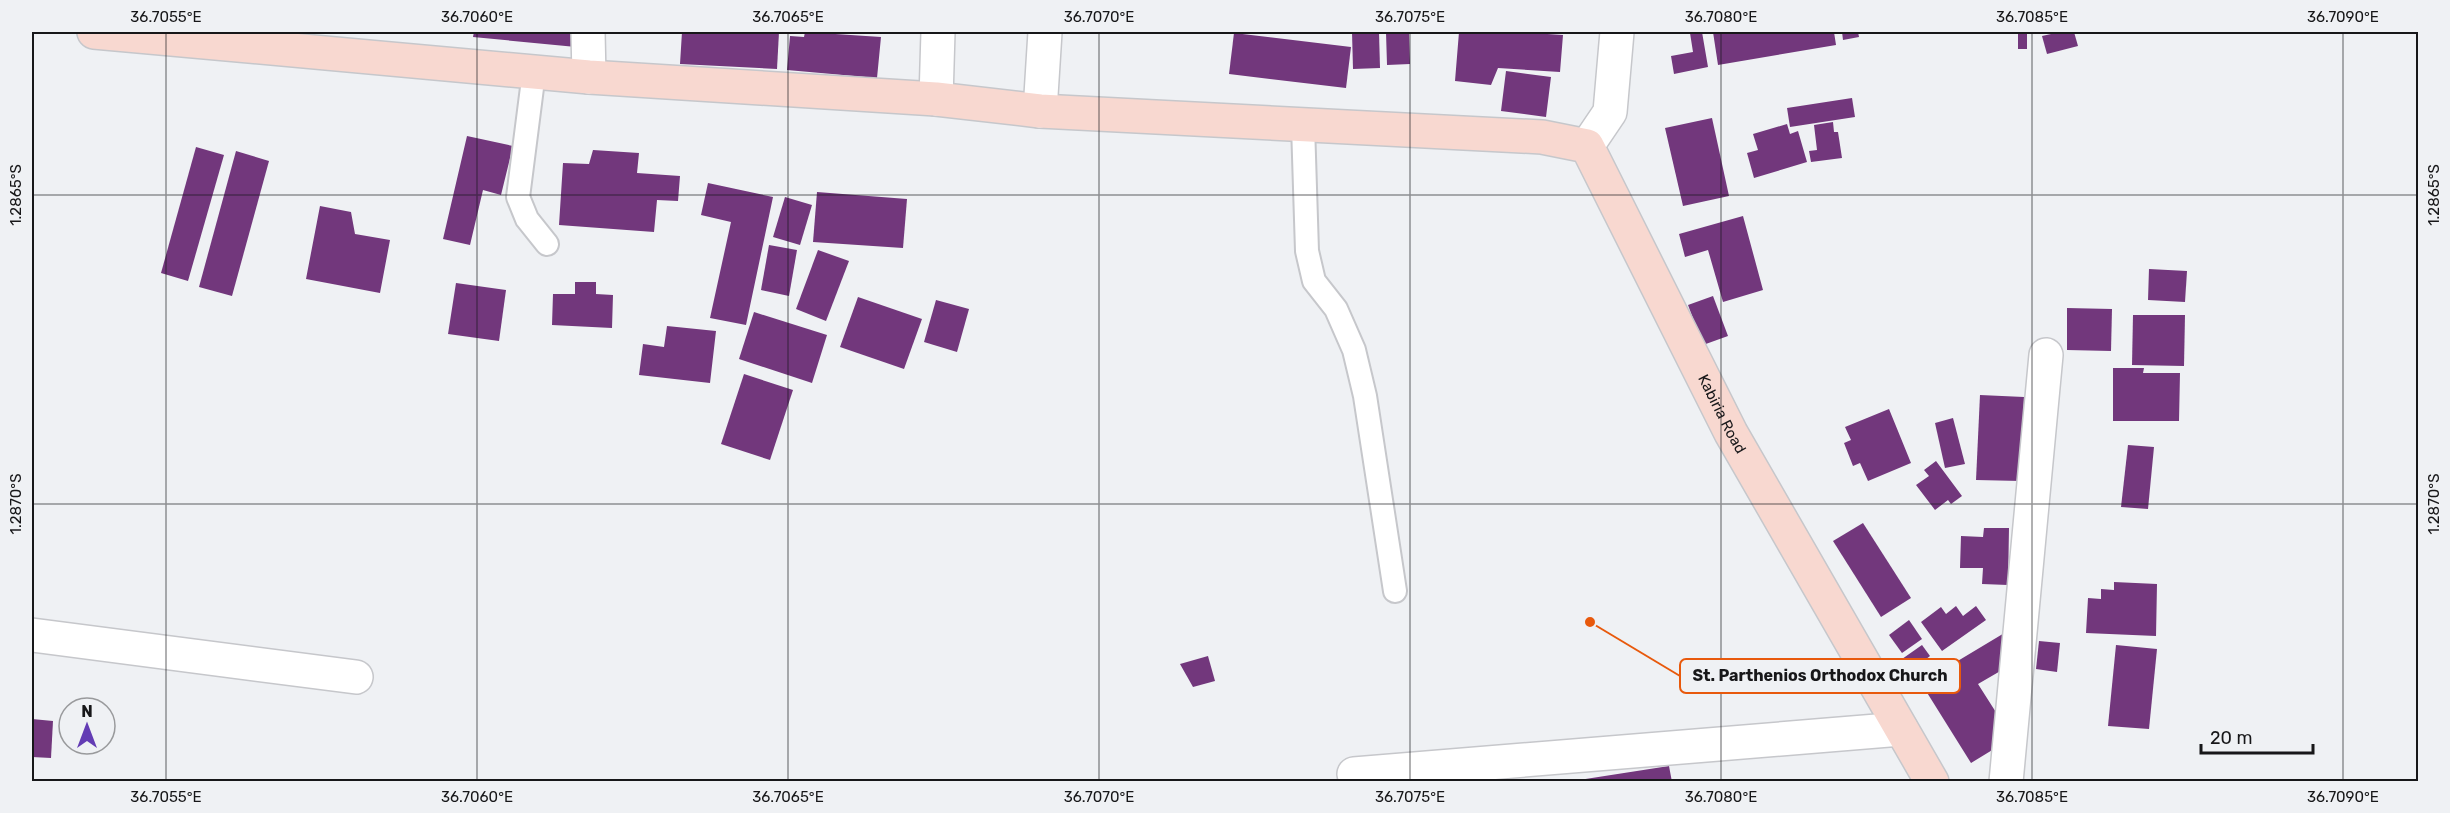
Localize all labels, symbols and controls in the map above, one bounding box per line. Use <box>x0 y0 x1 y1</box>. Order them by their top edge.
text: 36.7055°E <box>130 8 202 26</box>
text: 36.7060°E <box>441 8 513 26</box>
text: 36.7065°E <box>752 8 824 26</box>
text: 36.7070°E <box>1064 8 1134 26</box>
text: 36.7075°E <box>1375 8 1445 26</box>
text: 36.7080°E <box>1685 8 1757 26</box>
text: 36.7085°E <box>1996 8 2068 26</box>
text: 36.7090°E <box>2307 8 2379 26</box>
text: 1.2865°S <box>7 164 25 226</box>
text: 1.2865°S <box>2425 164 2443 226</box>
street label: Kabiria Road <box>1694 371 1750 457</box>
text: 1.2870°S <box>7 474 25 534</box>
text: 1.2870°S <box>2425 474 2443 534</box>
callout: St. Parthenios Orthodox Church <box>1680 659 1960 693</box>
text: St. Parthenios Orthodox Church <box>1692 666 1948 685</box>
north arrow <box>57 696 117 756</box>
text: N <box>81 702 93 721</box>
scale bar <box>2201 717 2314 755</box>
text: 20 m <box>2210 727 2252 749</box>
text: 36.7055°E <box>130 788 202 806</box>
text: 36.7060°E <box>441 788 513 806</box>
text: 36.7065°E <box>752 788 824 806</box>
text: 36.7070°E <box>1064 788 1134 806</box>
text: 36.7075°E <box>1375 788 1445 806</box>
text: 36.7080°E <box>1685 788 1757 806</box>
text: 36.7085°E <box>1996 788 2068 806</box>
text: 36.7090°E <box>2307 788 2379 806</box>

